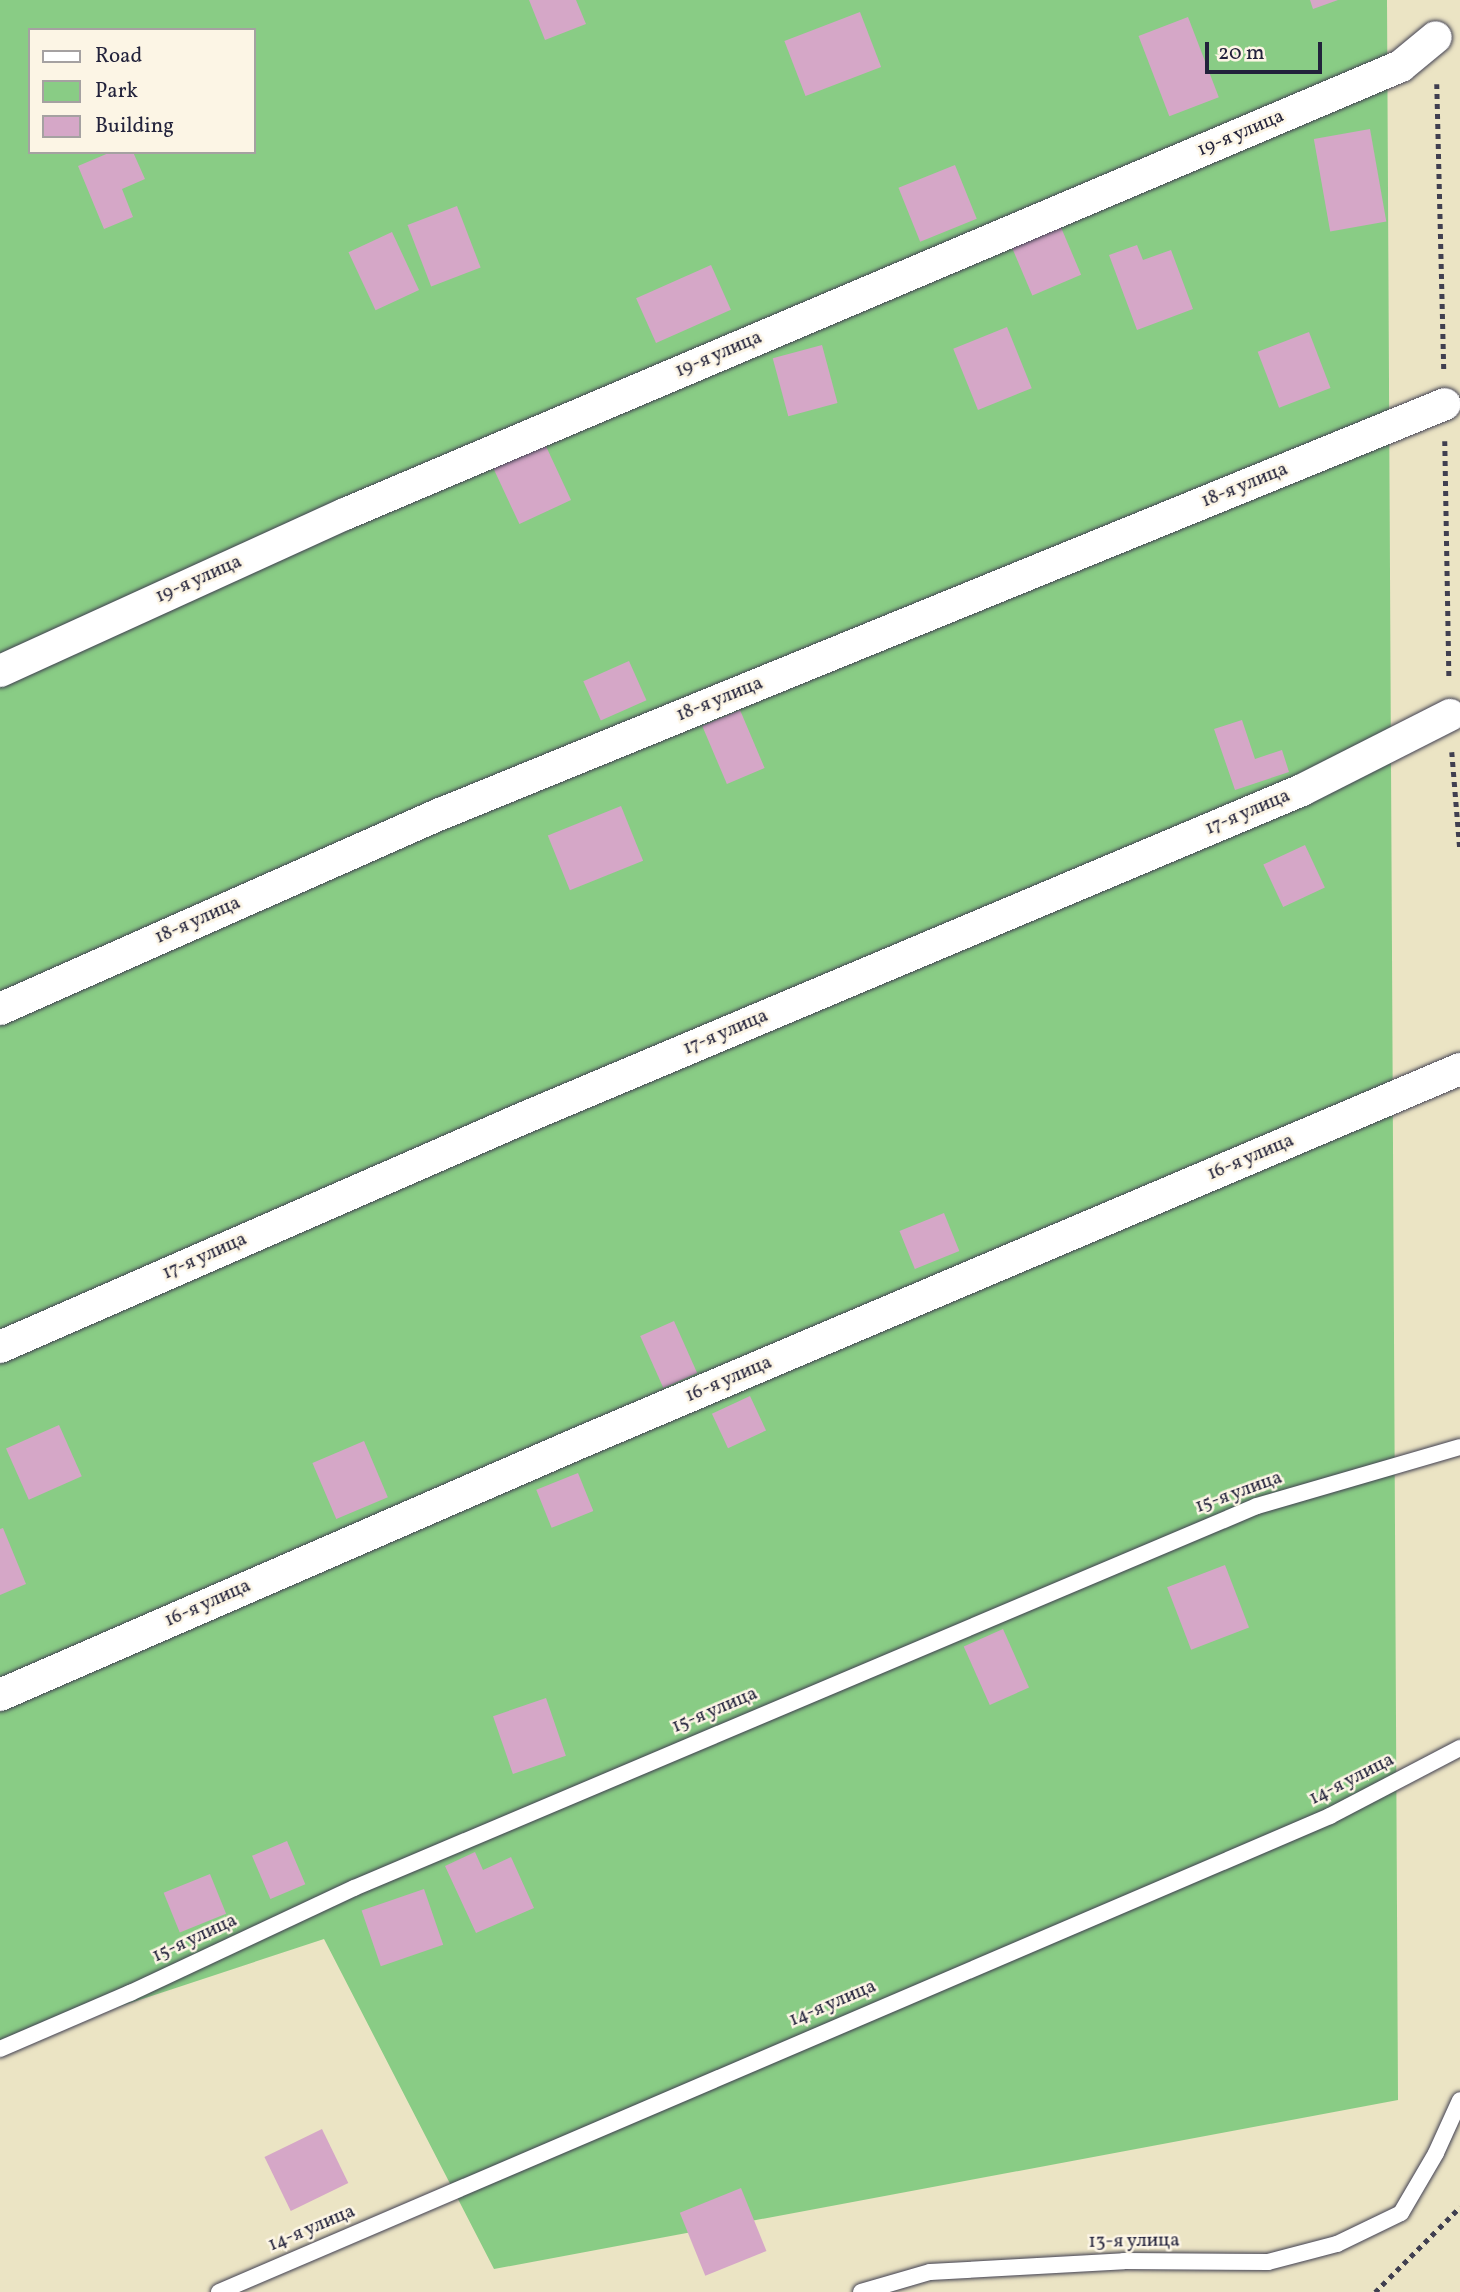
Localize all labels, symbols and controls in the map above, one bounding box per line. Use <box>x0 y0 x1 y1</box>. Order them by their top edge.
legend <box>28 28 256 154</box>
scale bar <box>1208 28 1325 72</box>
text: 20 m <box>1218 39 1264 68</box>
text: Road <box>95 42 142 71</box>
text: Park <box>95 77 138 106</box>
street label: 19-я улица <box>1194 105 1288 163</box>
text: Building <box>95 112 174 141</box>
street label: 19-я улица <box>672 326 766 384</box>
street label: 18-я улица <box>1198 458 1292 514</box>
street label: 19-я улица <box>152 551 246 609</box>
street label: 18-я улица <box>673 672 767 728</box>
street label: 17-я улица <box>1202 785 1294 841</box>
street label: 18-я улица <box>152 892 244 950</box>
street label: 17-я улица <box>680 1005 772 1061</box>
street label: 16-я улица <box>1204 1130 1298 1186</box>
street label: 17-я улица <box>159 1228 251 1286</box>
street label: 16-я улица <box>682 1352 776 1408</box>
street label: 15-я улица <box>1192 1467 1286 1519</box>
street label: 16-я улица <box>161 1575 255 1633</box>
street label: 15-я улица <box>669 1683 761 1739</box>
street label: 14-я улица <box>1306 1749 1398 1811</box>
street label: 15-я улица <box>149 1909 241 1969</box>
street label: 14-я улица <box>786 1975 880 2033</box>
street label: 14-я улица <box>265 2200 359 2258</box>
street label: 13-я улица <box>1088 2230 1180 2254</box>

